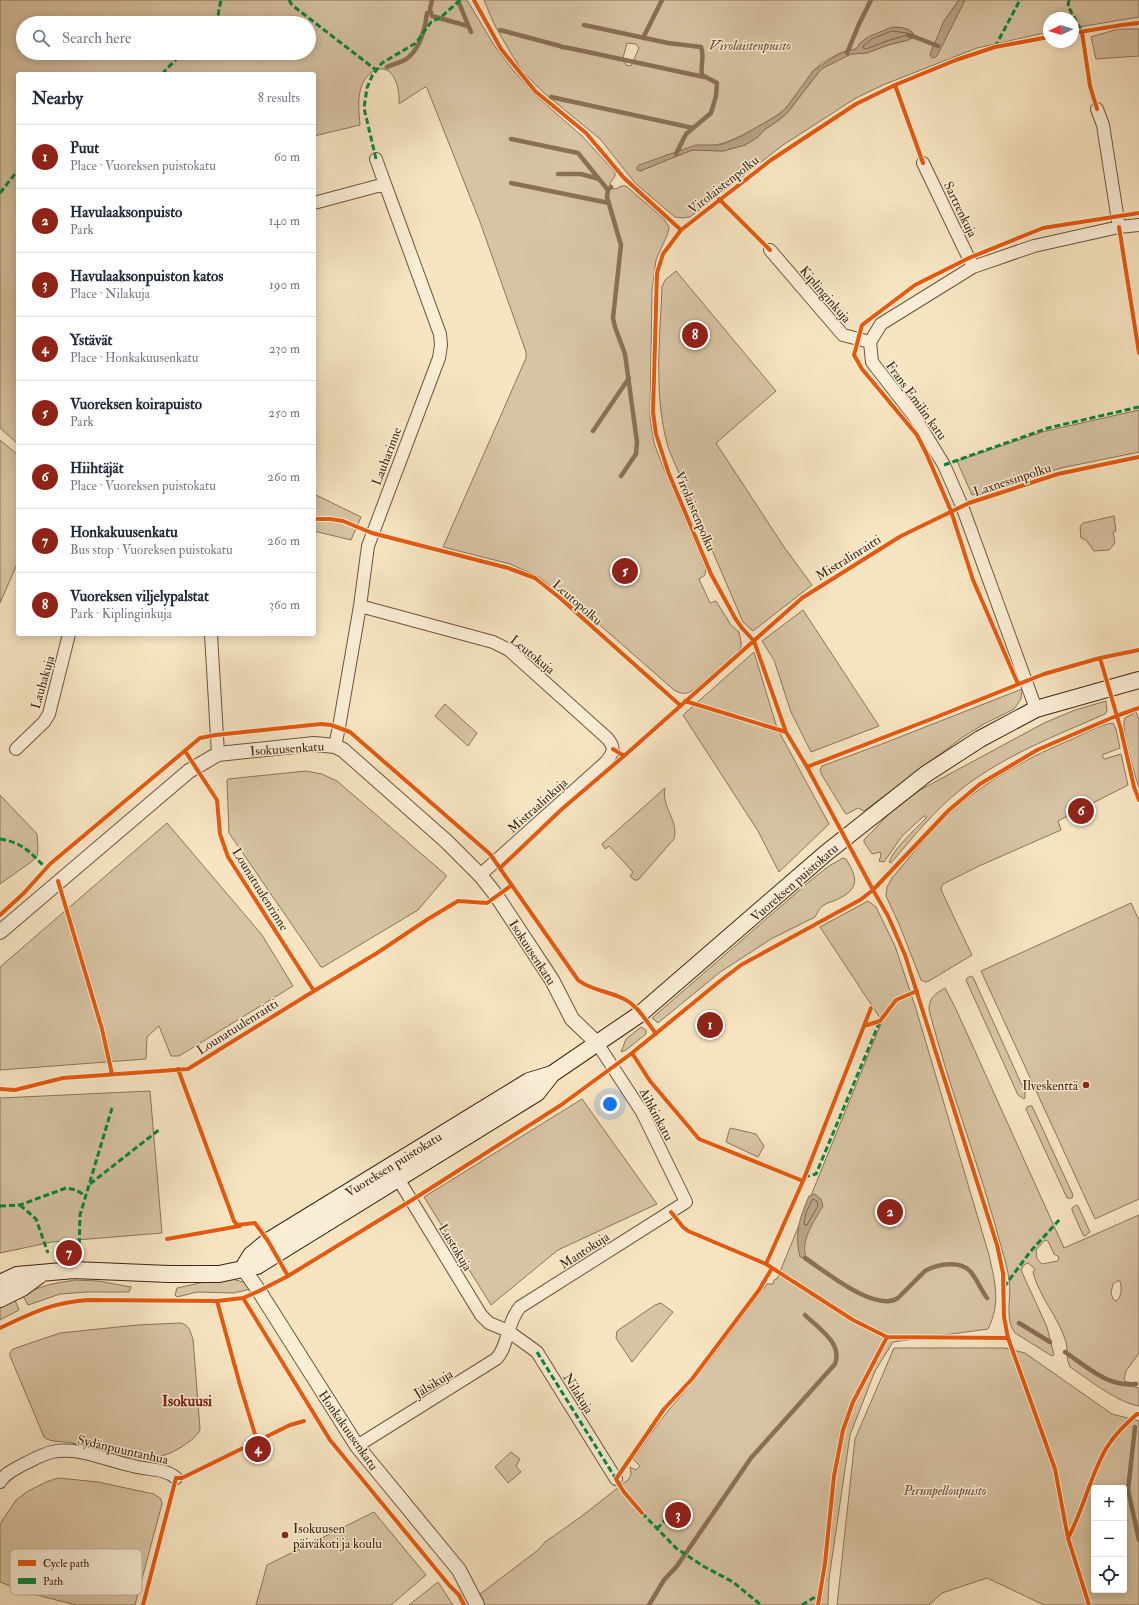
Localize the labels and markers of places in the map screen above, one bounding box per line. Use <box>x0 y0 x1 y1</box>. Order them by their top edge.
pin: 8 <box>682 320 708 350</box>
pin: 5 <box>612 556 638 586</box>
pin: 6 <box>1068 796 1094 826</box>
pin: 1 <box>697 1010 723 1040</box>
place label: Ilveskenttä <box>1022 1078 1079 1094</box>
marker: Ilveskenttä <box>1081 1080 1091 1090</box>
pin: 2 <box>877 1197 903 1227</box>
pin: 7 <box>56 1238 82 1268</box>
pin: 4 <box>245 1434 271 1464</box>
pin: 3 <box>665 1500 691 1530</box>
place label: Isokuusen päiväkoti ja koulu <box>292 1521 382 1553</box>
marker: Isokuusen päiväkoti ja koulu <box>280 1530 290 1540</box>

